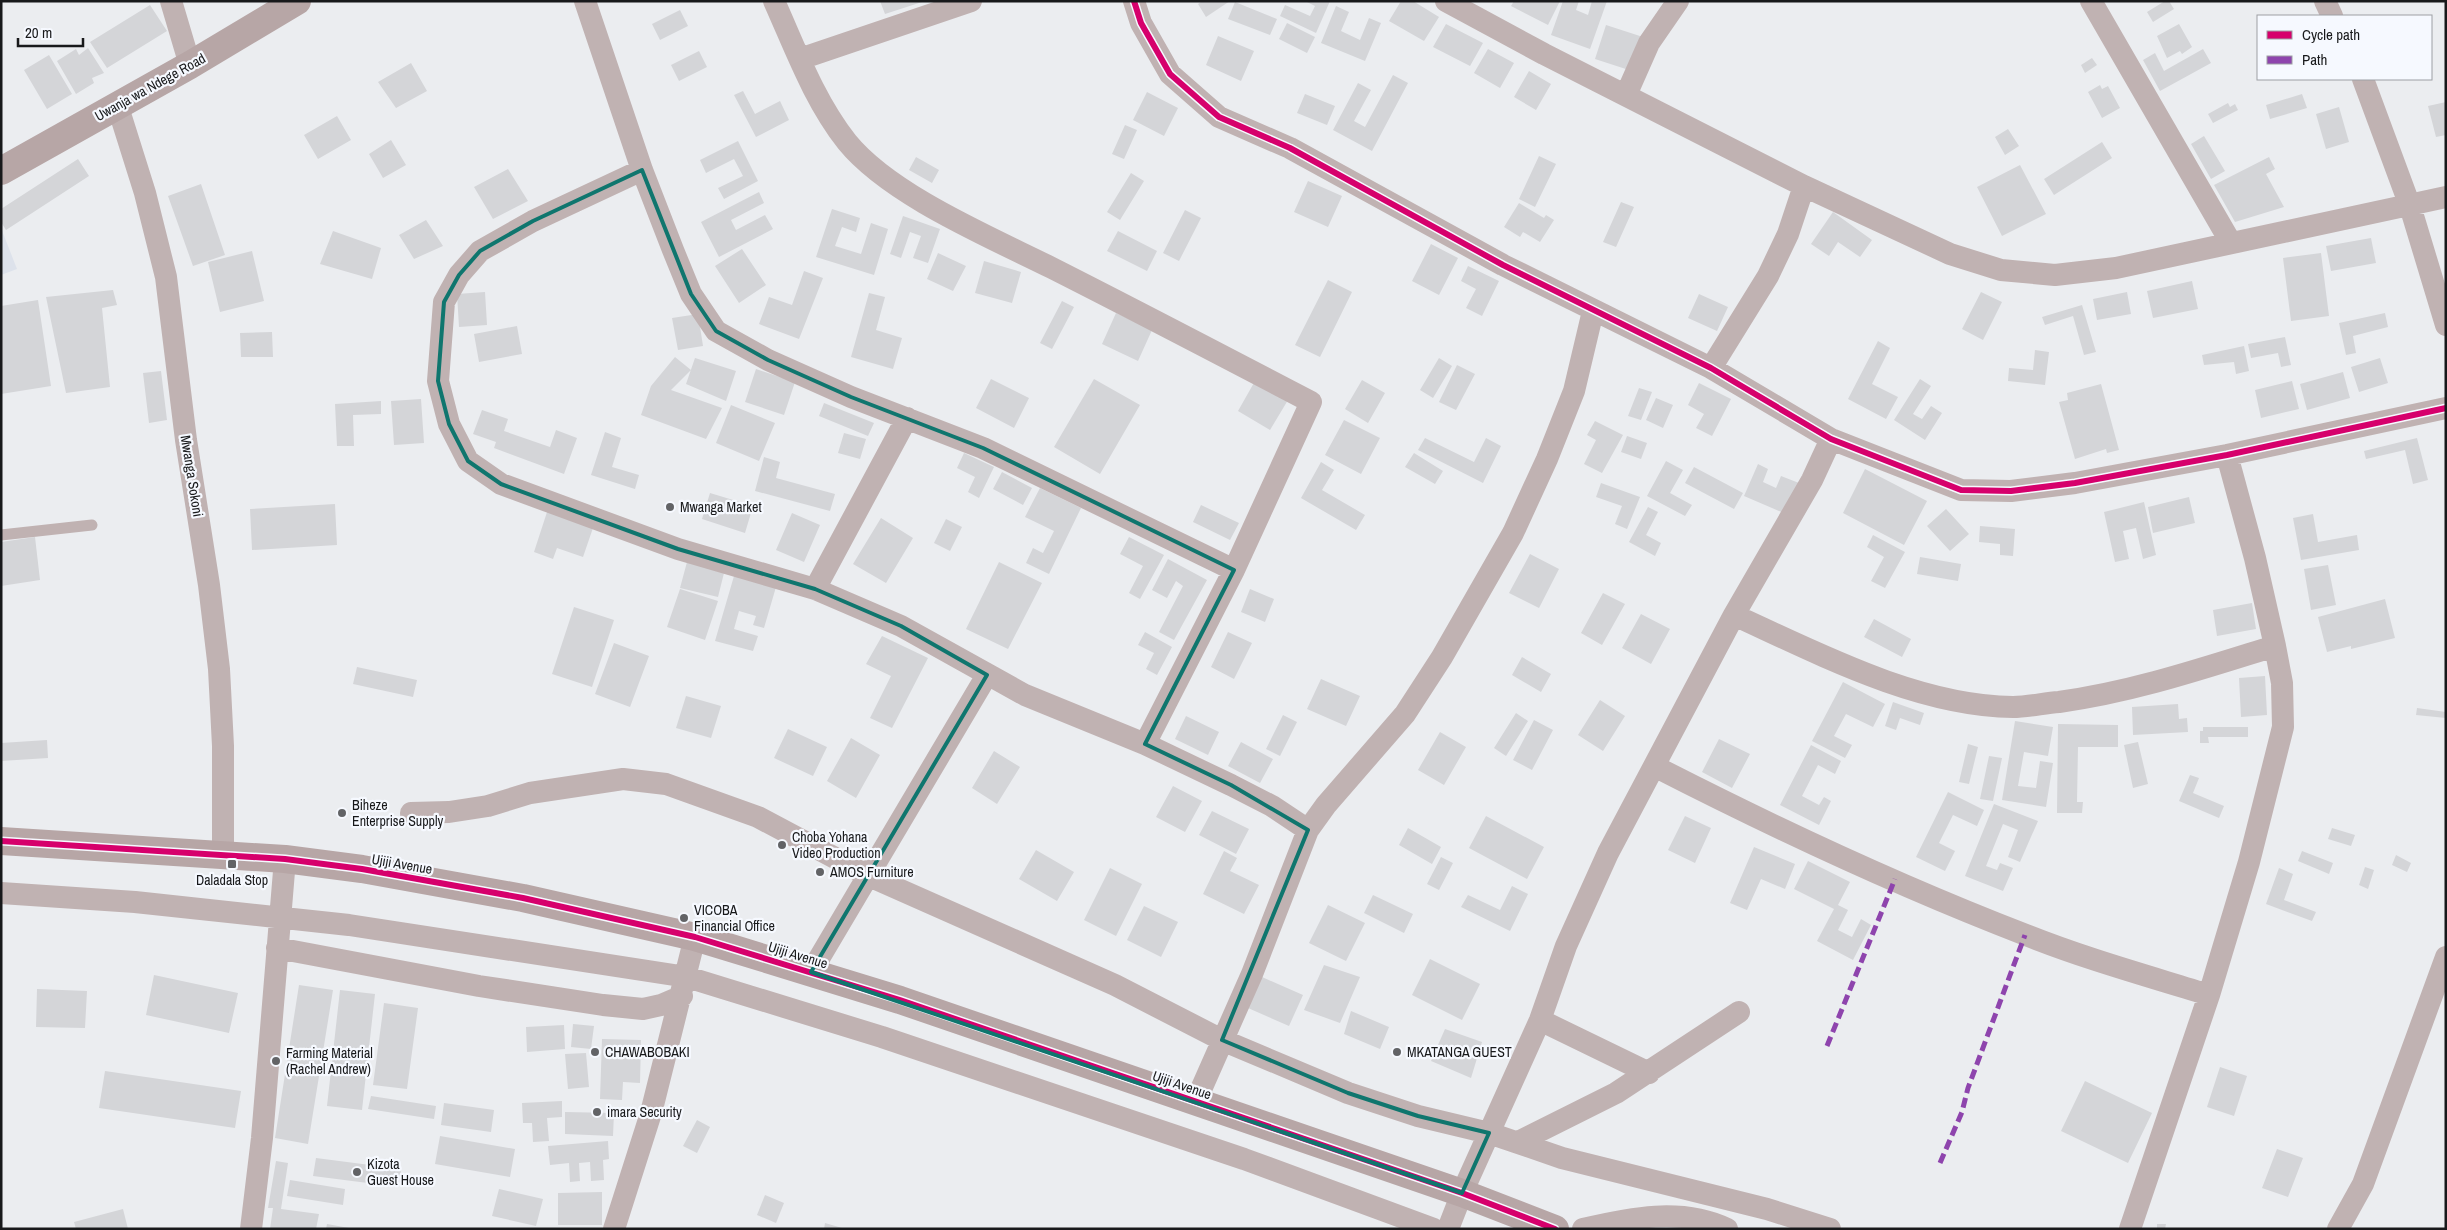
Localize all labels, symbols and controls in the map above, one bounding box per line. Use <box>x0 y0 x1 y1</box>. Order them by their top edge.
scale bar <box>18 15 82 47</box>
legend <box>2257 15 2432 80</box>
text: 20 m <box>25 22 52 43</box>
text: Cycle path <box>2302 24 2360 45</box>
street label: Uwanja wa Ndege Road <box>91 49 209 125</box>
text: Path <box>2302 49 2327 70</box>
street label: Mwanga Sokoni <box>177 434 207 518</box>
place label: Mwanga Market <box>680 498 762 516</box>
marker: Mwanga Market <box>664 501 676 513</box>
place label: Biheze Enterprise Supply <box>352 796 444 830</box>
marker: Biheze Enterprise Supply <box>336 807 348 819</box>
place label: Choba Yohana Video Production <box>792 828 881 862</box>
marker: Choba Yohana Video Production <box>776 839 788 851</box>
street label: Ujiji Avenue <box>370 850 434 878</box>
marker: Daladala Stop <box>226 858 238 870</box>
place label: AMOS Furniture <box>829 863 914 881</box>
marker: AMOS Furniture <box>814 866 826 878</box>
place label: Daladala Stop <box>196 871 268 889</box>
place label: VICOBA Financial Office <box>694 901 775 935</box>
marker: VICOBA Financial Office <box>678 912 690 924</box>
street label: Ujiji Avenue <box>766 937 830 973</box>
place label: CHAWABOBAKI <box>605 1043 690 1061</box>
place label: MKATANGA GUEST <box>1407 1043 1512 1061</box>
place label: Farming Material (Rachel Andrew) <box>286 1044 373 1078</box>
marker: CHAWABOBAKI <box>589 1046 601 1058</box>
marker: MKATANGA GUEST <box>1391 1046 1403 1058</box>
marker: Farming Material (Rachel Andrew) <box>270 1055 282 1067</box>
street label: Ujiji Avenue <box>1150 1067 1214 1103</box>
place label: imara Security <box>607 1103 682 1121</box>
marker: imara Security <box>591 1106 603 1118</box>
place label: Kizota Guest House <box>367 1155 434 1189</box>
marker: Kizota Guest House <box>351 1166 363 1178</box>

